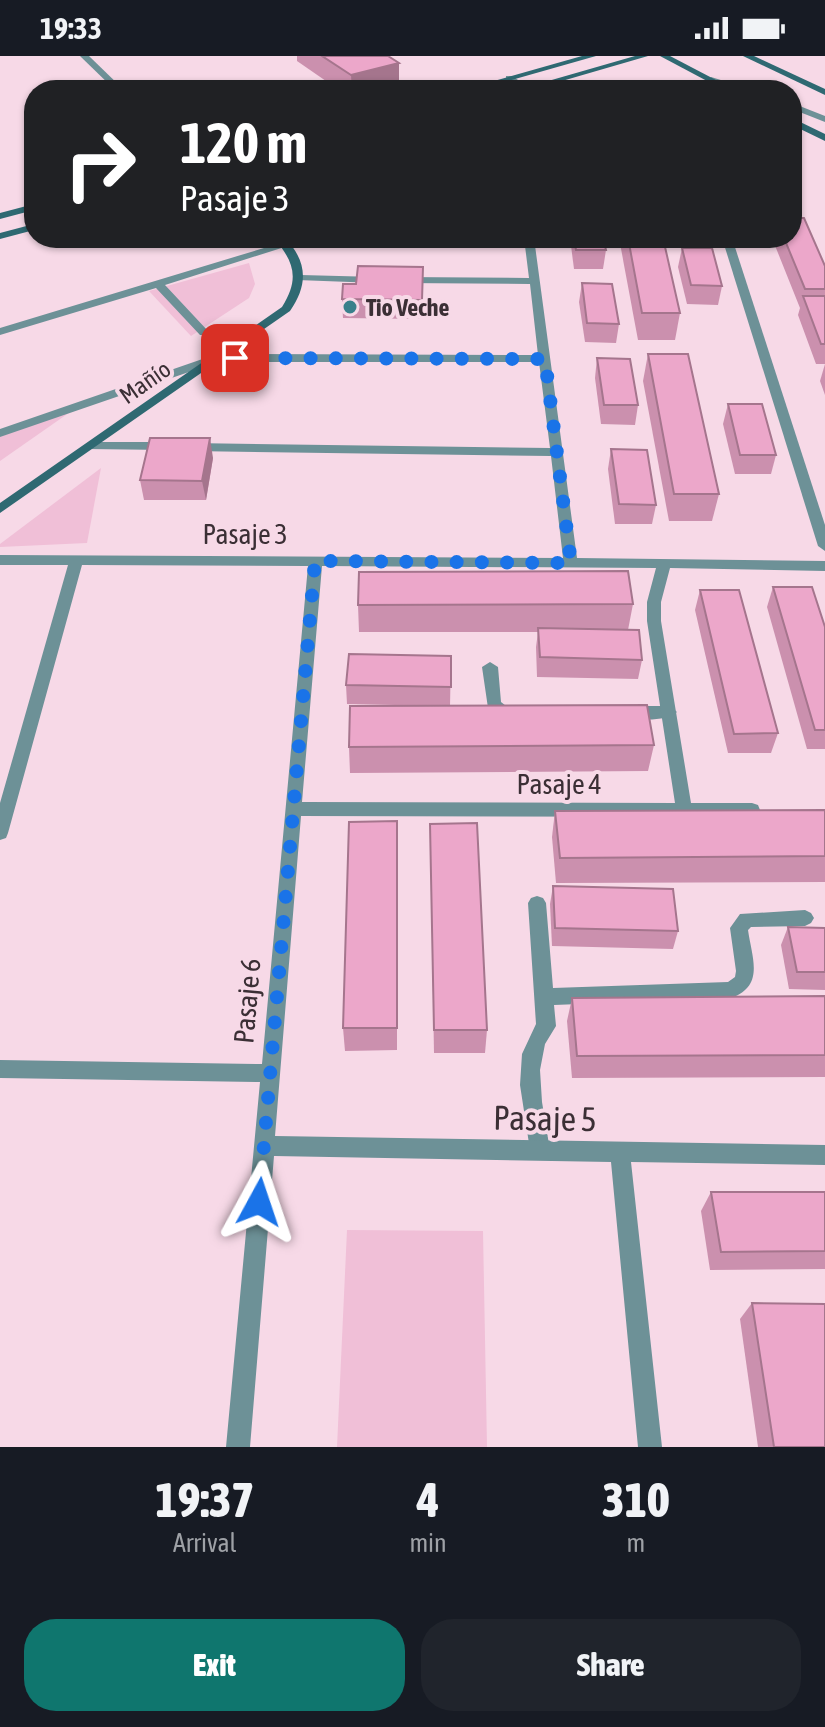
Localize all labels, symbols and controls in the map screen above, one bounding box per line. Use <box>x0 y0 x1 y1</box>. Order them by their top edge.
text: 19:33 <box>40 11 102 45</box>
text: 120 m <box>180 111 307 175</box>
icon: right <box>48 112 152 216</box>
text: Pasaje 3 <box>180 177 290 219</box>
place label: Tio Veche <box>366 294 449 321</box>
marker: Tio Veche <box>341 298 359 316</box>
pin <box>201 324 269 392</box>
icon: arrive <box>213 336 257 380</box>
street label: Mañío <box>114 355 176 409</box>
street label: Pasaje 3 <box>202 518 288 550</box>
street label: Pasaje 4 <box>516 768 602 800</box>
street label: Pasaje 6 <box>227 957 267 1045</box>
street label: Pasaje 5 <box>493 1098 597 1138</box>
position arrow <box>217 1160 301 1244</box>
text: 19:37 <box>155 1472 254 1527</box>
text: 4 <box>417 1472 439 1527</box>
text: 310 <box>602 1472 670 1527</box>
text: Arrival <box>173 1528 236 1558</box>
text: min <box>409 1528 447 1558</box>
text: m <box>626 1528 645 1558</box>
button: Exit <box>24 1619 405 1711</box>
button: Share <box>421 1619 801 1711</box>

